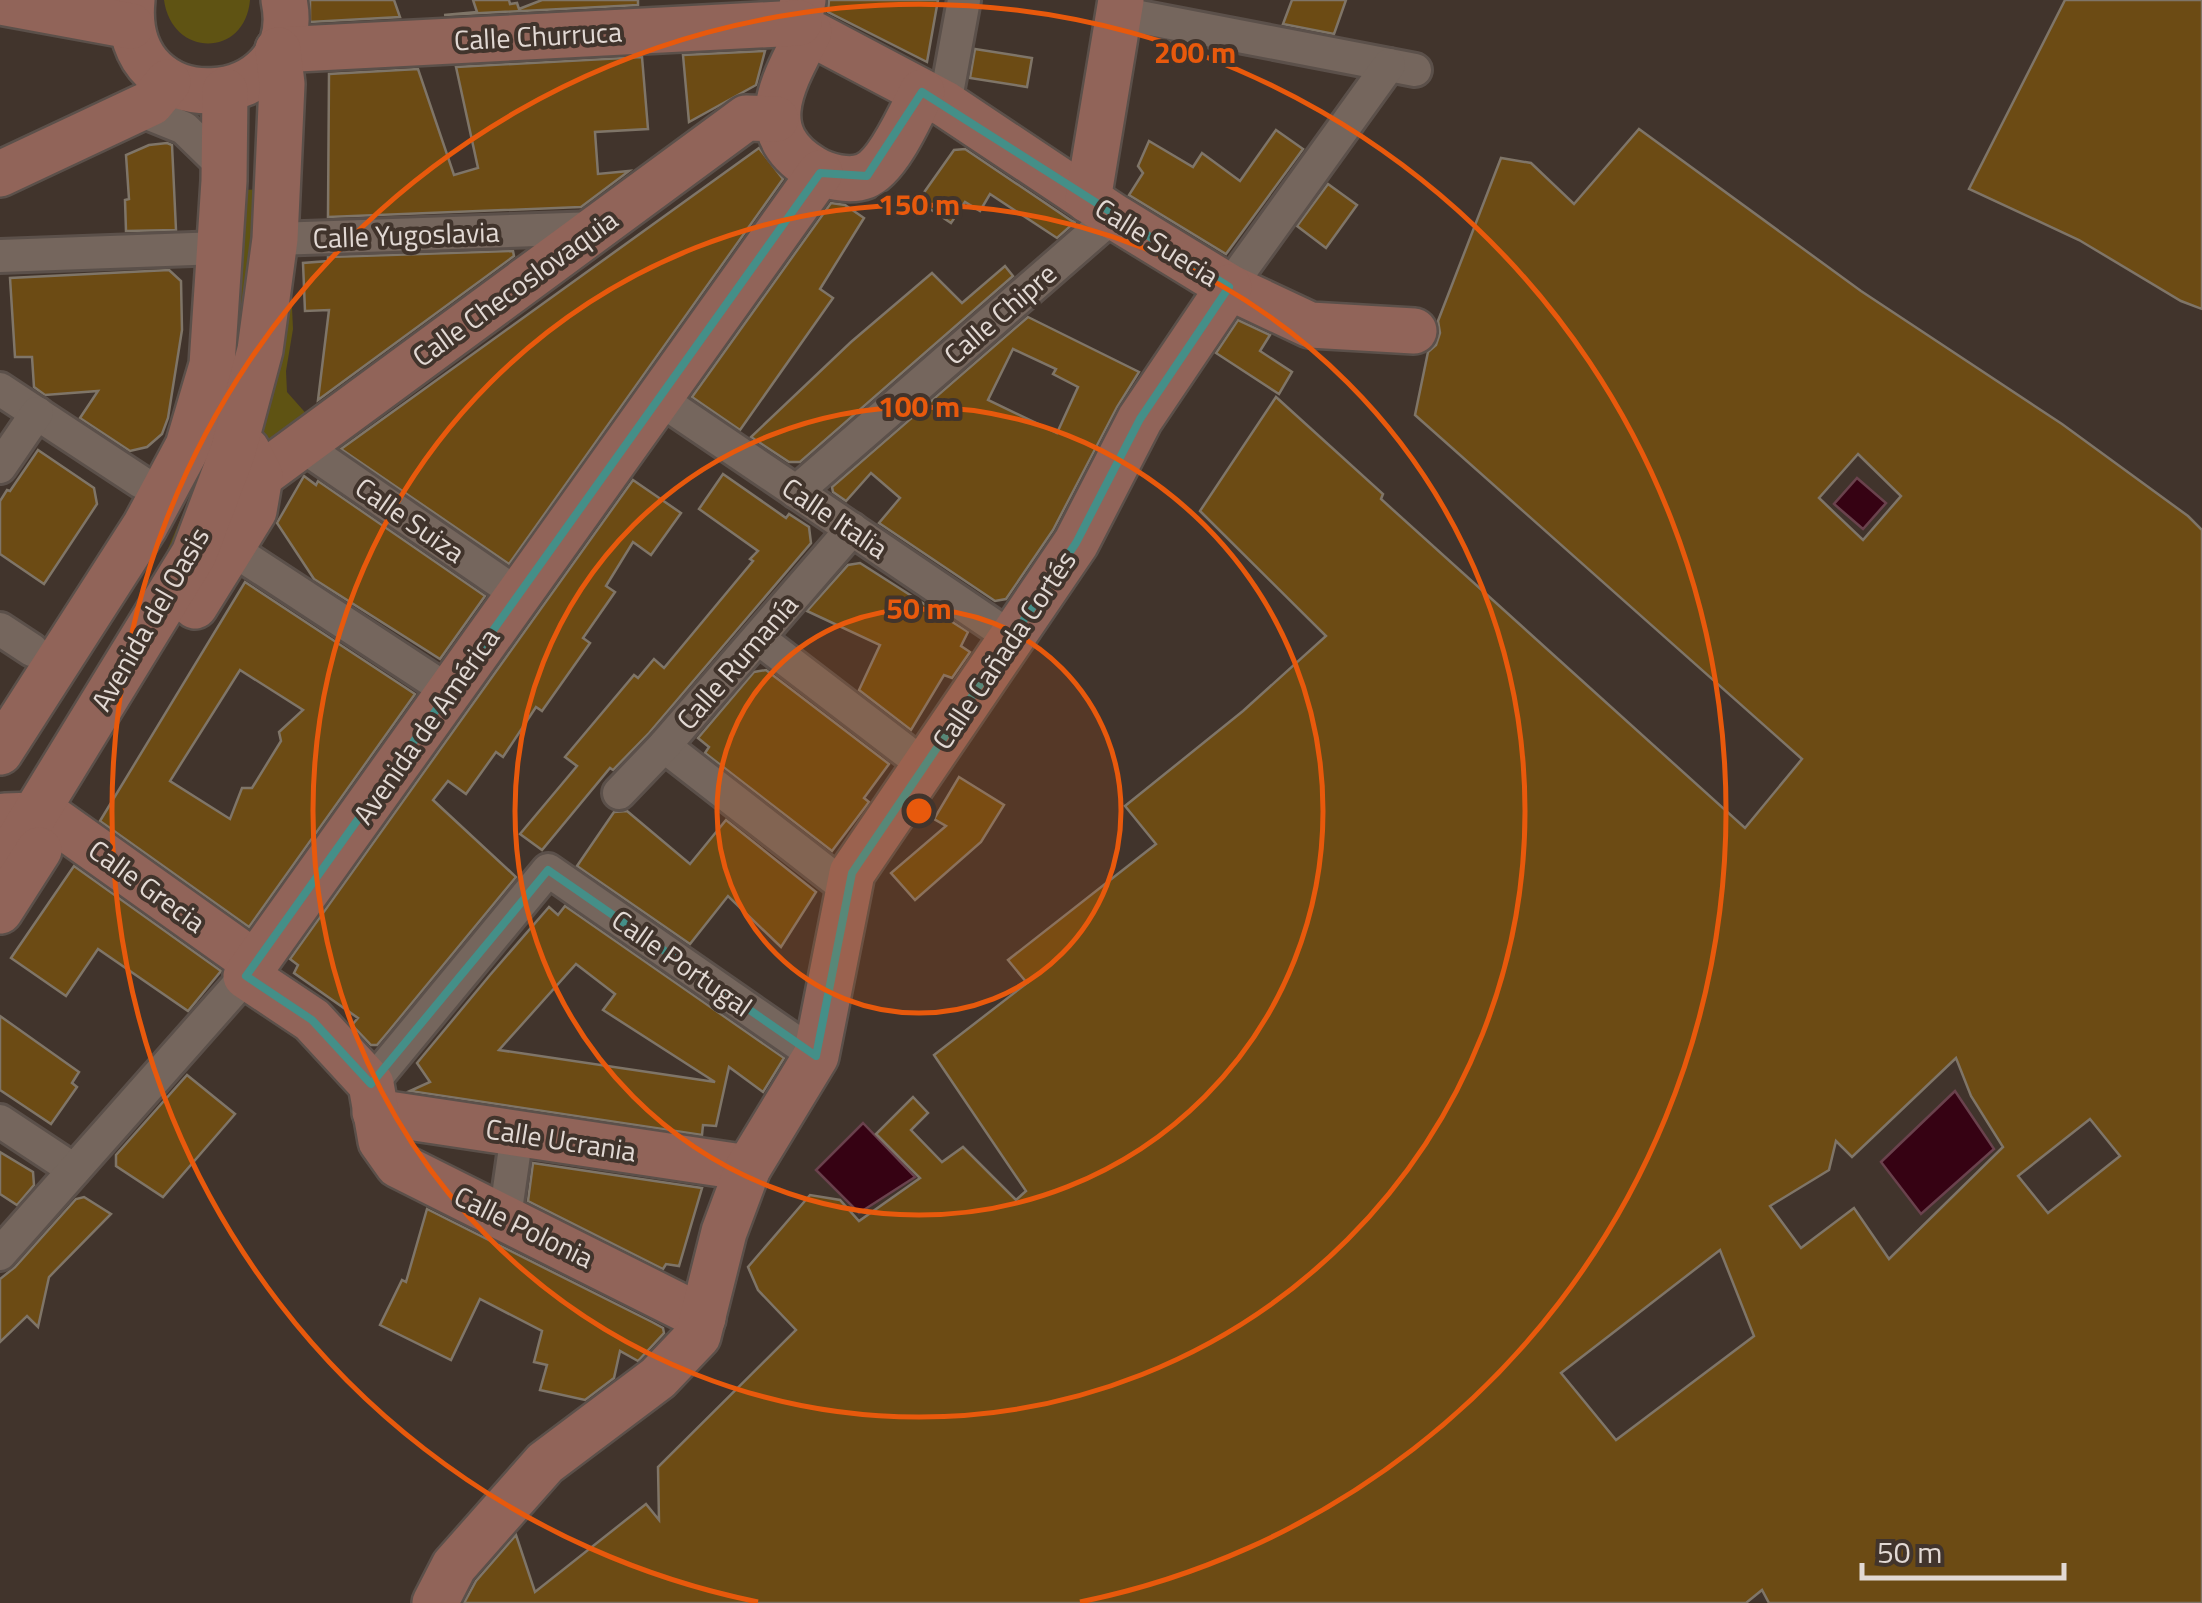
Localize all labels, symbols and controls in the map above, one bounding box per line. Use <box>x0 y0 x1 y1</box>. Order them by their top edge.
street label: Calle Churruca <box>453 10 623 61</box>
text: 200 m <box>1154 29 1236 75</box>
text: 150 m <box>878 181 960 227</box>
street label: Calle Suecia <box>1087 186 1228 297</box>
street label: Calle Checoslovaquia <box>403 198 626 377</box>
street label: Calle Yugoslavia <box>312 210 500 259</box>
street label: Calle Chipre <box>934 252 1066 375</box>
text: 100 m <box>878 383 960 429</box>
street label: Calle Suiza <box>347 466 474 573</box>
street label: Calle Italia <box>774 466 897 569</box>
street label: Avenida del Oasis <box>79 519 220 719</box>
street label: Calle Cañada Cortés <box>921 541 1086 758</box>
street label: Calle Rumanía <box>666 584 808 739</box>
text: 50 m <box>886 585 952 631</box>
street label: Avenida de América <box>342 619 509 833</box>
centre of rings <box>901 793 937 829</box>
street label: Calle Grecia <box>80 828 215 943</box>
street label: Calle Portugal <box>603 898 761 1027</box>
street label: Calle Ucrania <box>483 1106 639 1173</box>
street label: Calle Polonia <box>447 1174 601 1279</box>
scale bar <box>1862 1518 2064 1580</box>
text: 50 m <box>1877 1529 1942 1575</box>

